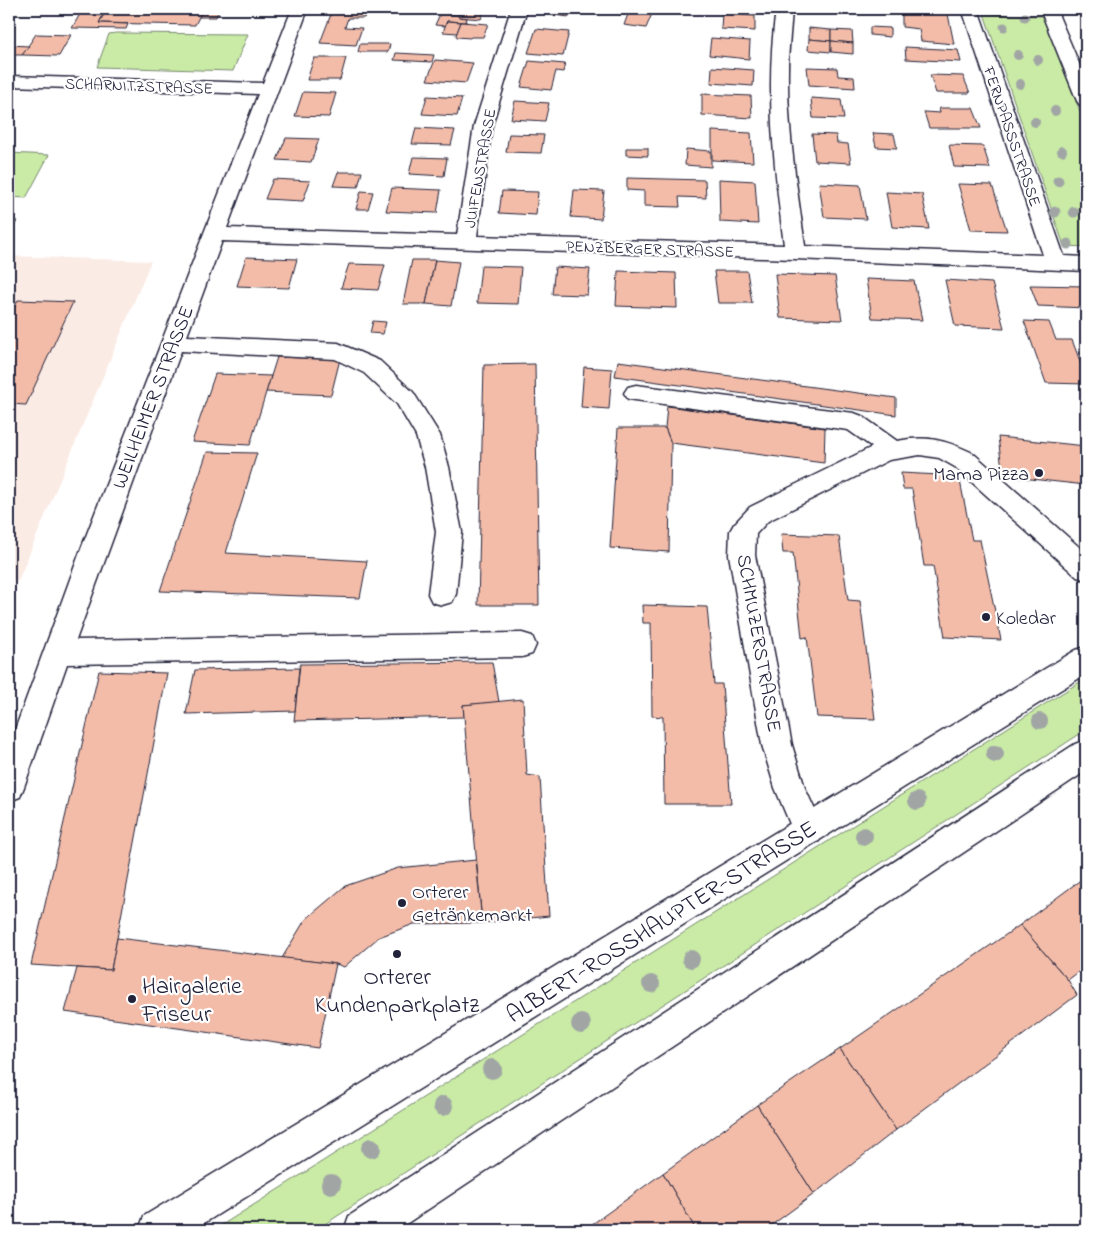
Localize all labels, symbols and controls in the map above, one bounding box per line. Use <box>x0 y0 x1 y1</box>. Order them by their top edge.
street label: FERNPASSSTRASSE <box>976 62 1046 210</box>
street label: SCHARNITZSTRASSE <box>64 72 213 102</box>
street label: JUIFENSTRASSE <box>459 107 503 230</box>
street label: PENZBERGER STRASSE <box>565 235 734 265</box>
street label: WEILHEIMER STRASSE <box>106 302 203 494</box>
place label: Mama Pizza <box>933 461 1029 490</box>
marker: Mama Pizza <box>1033 467 1045 479</box>
street label: SCHMUZERSTRASSE <box>728 552 787 735</box>
place label: Koledar <box>996 605 1057 634</box>
marker: Koledar <box>980 611 992 623</box>
street label: ALBERT-ROSSHAUPTER-STRASSE <box>500 813 824 1033</box>
place label: Orterer Getränkemarkt <box>412 879 532 931</box>
marker: Orterer Getränkemarkt <box>396 897 408 909</box>
marker: Orterer Kundenparkplatz <box>391 948 403 960</box>
place label: Orterer Kundenparkplatz <box>315 961 480 1024</box>
place label: Hairgalerie Friseur <box>141 970 242 1033</box>
marker: Hairgalerie Friseur <box>126 993 138 1005</box>

